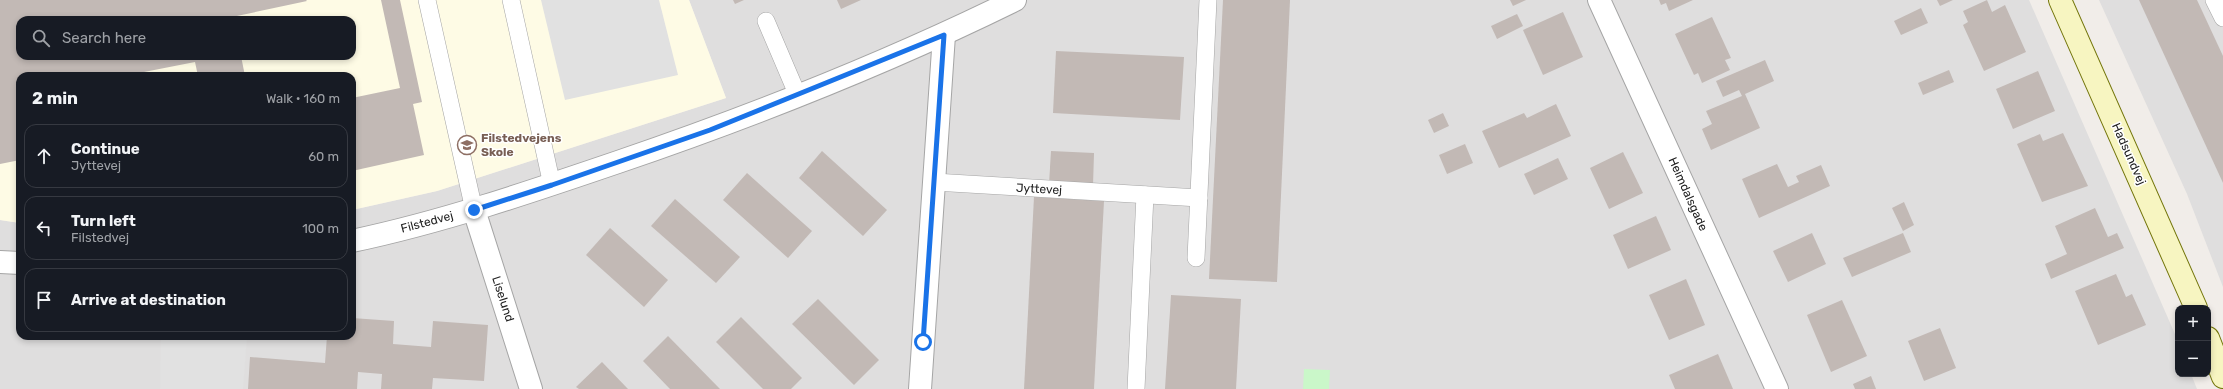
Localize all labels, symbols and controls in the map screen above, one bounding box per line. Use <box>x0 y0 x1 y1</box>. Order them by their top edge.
search box <box>16 16 356 60</box>
icon: search <box>30 27 52 49</box>
text: Search here <box>62 29 146 47</box>
text: 2 min <box>32 88 78 108</box>
text: Walk · 160 m <box>266 91 340 106</box>
street label: Hadsundvej <box>2109 121 2149 187</box>
place label: Filstedvejens Skole <box>481 131 562 159</box>
school or university icon: Filstedvejens Skole <box>456 134 478 156</box>
text: Continue <box>71 140 140 158</box>
icon: ahead <box>33 145 55 167</box>
text: 60 m <box>308 149 339 164</box>
street label: Heimdalsgade <box>1665 155 1711 233</box>
text: Jyttevej <box>71 158 121 173</box>
street label: Jyttevej <box>1016 181 1062 197</box>
route end <box>465 201 483 219</box>
street label: Filstedvej <box>399 208 455 236</box>
text: Turn left <box>71 212 136 230</box>
icon: left <box>33 217 55 239</box>
text: 100 m <box>302 221 339 236</box>
text: Filstedvej <box>71 230 129 245</box>
street label: Liselund <box>489 274 517 324</box>
icon: arrive <box>33 289 55 311</box>
text: Arrive at destination <box>71 291 226 309</box>
map controls <box>2175 305 2211 377</box>
button: + <box>2175 305 2211 341</box>
route start <box>914 333 932 351</box>
button: − <box>2175 341 2211 377</box>

